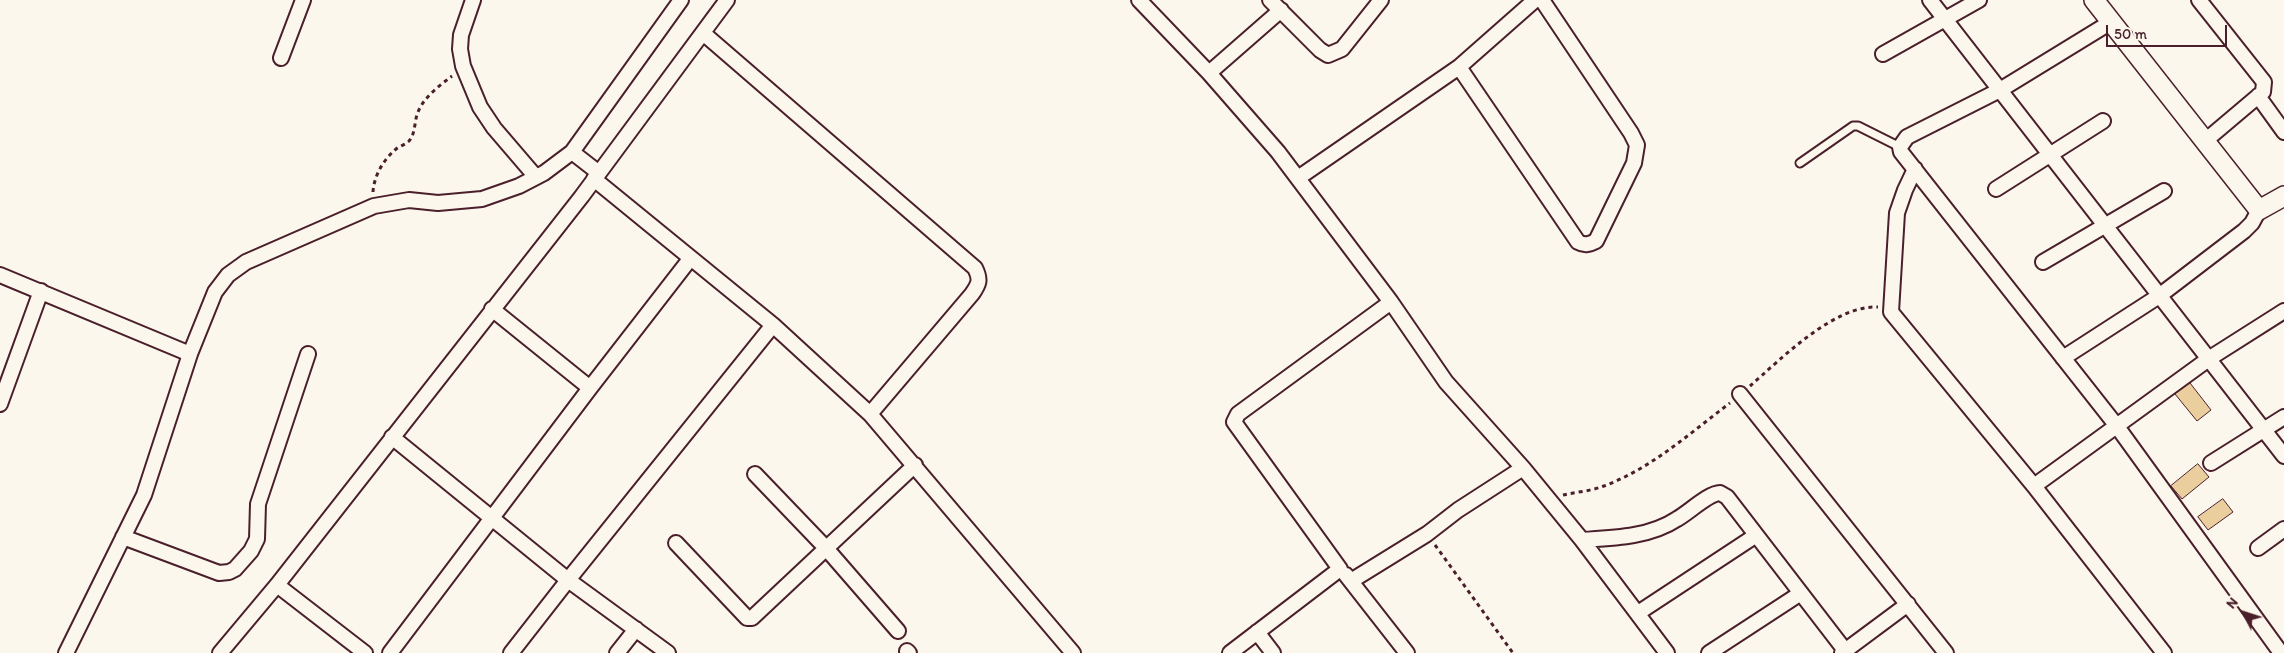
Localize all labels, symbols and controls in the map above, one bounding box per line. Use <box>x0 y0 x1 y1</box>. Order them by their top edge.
scale bar <box>2109 15 2230 47</box>
text: 50 m <box>2114 25 2147 43</box>
north arrow <box>2219 588 2269 638</box>
text: N <box>2223 594 2242 612</box>

